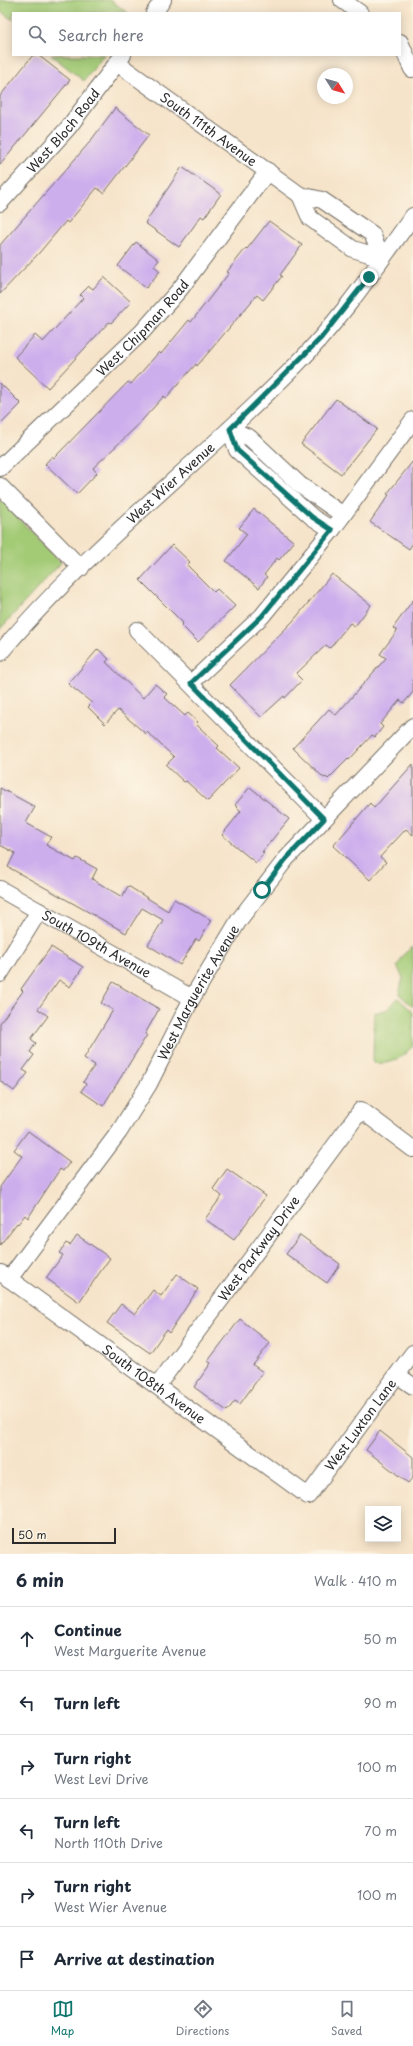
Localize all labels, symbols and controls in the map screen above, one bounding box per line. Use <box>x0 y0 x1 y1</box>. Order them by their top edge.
search box <box>12 12 401 56</box>
icon: search <box>26 23 48 45</box>
text: Search here <box>58 23 144 46</box>
north arrow <box>317 68 353 104</box>
street label: West Bloch Road <box>22 84 104 177</box>
street label: South 111th Avenue <box>157 87 261 170</box>
route end <box>360 268 378 286</box>
street label: West Chipman Road <box>92 275 193 380</box>
street label: West Wier Avenue <box>122 438 219 528</box>
route start <box>253 881 271 899</box>
street label: South 109th Avenue <box>39 905 155 982</box>
street label: West Marguerite Avenue <box>152 921 243 1063</box>
street label: West Parkway Drive <box>213 1191 304 1305</box>
street label: South 108th Avenue <box>99 1340 210 1428</box>
street label: West Luxton Lane <box>320 1374 400 1474</box>
map controls <box>365 1506 401 1542</box>
button: layers <box>365 1506 401 1542</box>
scale bar <box>12 1526 116 1545</box>
text: 50 m <box>18 1526 47 1543</box>
text: 6 min <box>16 1567 64 1593</box>
text: Walk · 410 m <box>314 1571 397 1590</box>
text: Continue <box>54 1618 122 1641</box>
icon: ahead <box>16 1628 38 1650</box>
text: 50 m <box>363 1629 397 1648</box>
text: West Marguerite Avenue <box>54 1641 206 1660</box>
text: Turn left <box>54 1691 120 1714</box>
icon: left <box>16 1692 38 1714</box>
text: 90 m <box>364 1693 397 1712</box>
text: Turn right <box>54 1746 131 1769</box>
icon: right <box>16 1756 38 1778</box>
text: 100 m <box>357 1757 397 1776</box>
text: West Levi Drive <box>54 1769 149 1788</box>
text: Turn left <box>54 1810 120 1833</box>
icon: left <box>16 1820 38 1842</box>
text: 70 m <box>364 1821 397 1840</box>
text: North 110th Drive <box>54 1833 163 1852</box>
text: Turn right <box>54 1874 131 1897</box>
icon: right <box>16 1884 38 1906</box>
text: 100 m <box>357 1885 397 1904</box>
text: West Wier Avenue <box>54 1897 167 1916</box>
text: Arrive at destination <box>54 1947 215 1970</box>
icon: arrive <box>16 1948 38 1970</box>
tab: Map <box>51 1998 74 2039</box>
tab: Directions <box>176 1998 229 2039</box>
tab: Saved <box>331 1998 362 2039</box>

